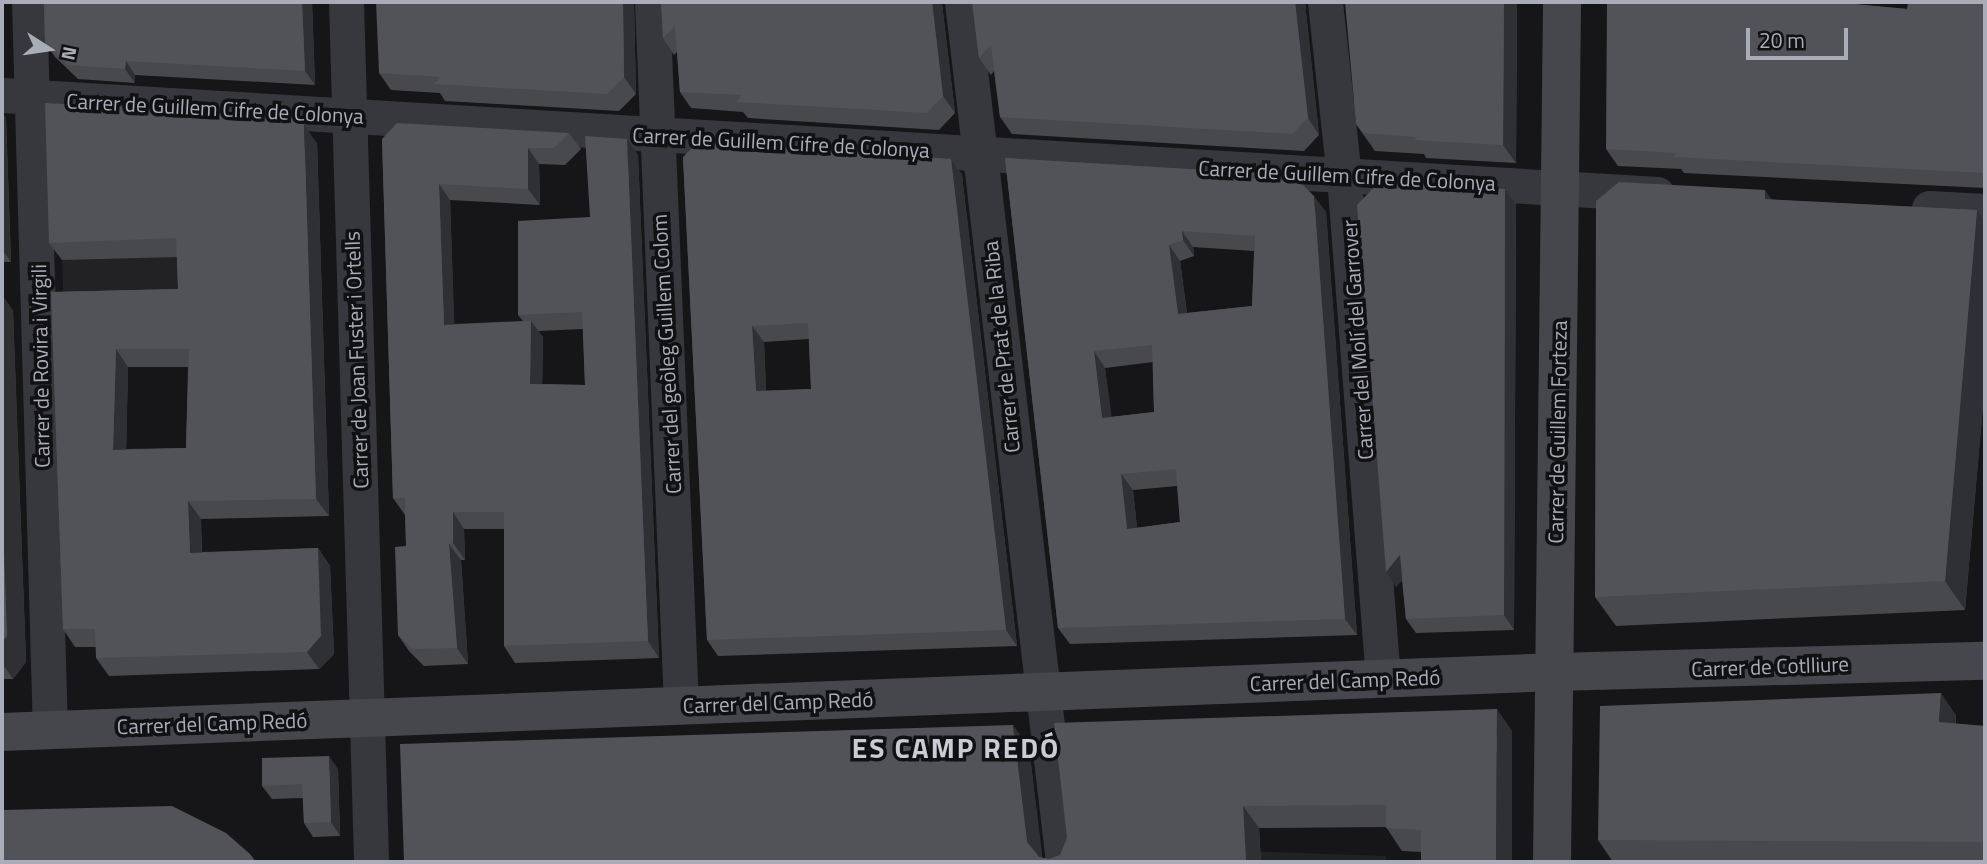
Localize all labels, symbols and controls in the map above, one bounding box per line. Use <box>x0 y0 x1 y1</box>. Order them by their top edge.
north arrow <box>14 14 84 84</box>
scale bar <box>1749 14 1850 58</box>
text: 20 m <box>1759 24 1805 56</box>
text: N <box>54 44 86 63</box>
street label: Carrer de Guillem Cifre de Colonya <box>66 88 364 128</box>
street label: Carrer de Guillem Cifre de Colonya <box>632 122 930 162</box>
street label: Carrer de Guillem Cifre de Colonya <box>1198 155 1496 195</box>
street label: Carrer del geòleg Guillem Colom <box>646 213 686 495</box>
street label: Carrer del Molí del Garrover <box>1336 219 1378 461</box>
street label: Carrer de Joan Fuster i Ortells <box>339 231 373 489</box>
street label: Carrer de Prat de la Riba <box>977 240 1025 454</box>
street label: Carrer de Rovira i Virgili <box>26 264 54 468</box>
street label: Carrer de Guillem Forteza <box>1542 320 1572 544</box>
street label: Carrer de Cotlliure <box>1691 651 1849 681</box>
street label: Carrer del Camp Redó <box>1249 664 1441 696</box>
street label: Carrer del Camp Redó <box>682 686 874 718</box>
street label: Carrer del Camp Redó <box>116 707 308 739</box>
district label: ES CAMP REDÓ <box>853 731 1059 765</box>

